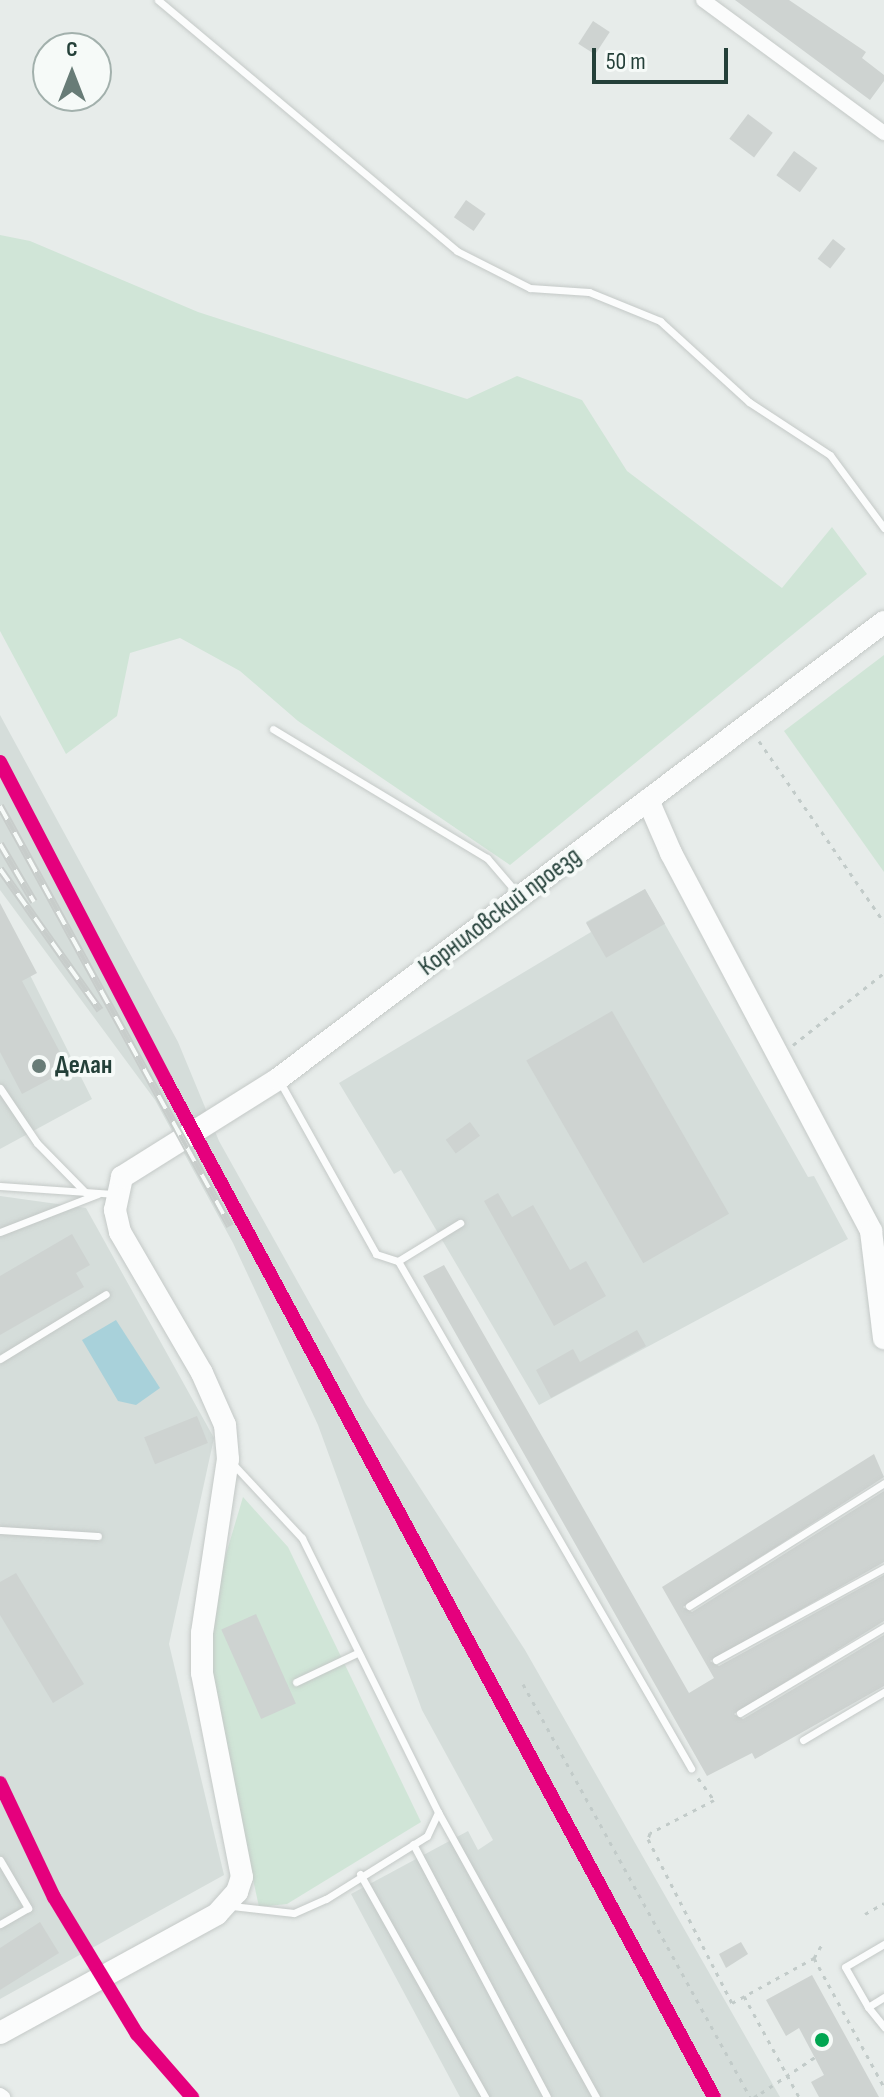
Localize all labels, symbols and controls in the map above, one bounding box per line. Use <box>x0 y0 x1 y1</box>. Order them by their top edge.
north arrow <box>32 32 112 112</box>
scale bar <box>596 32 732 82</box>
text: С <box>66 36 78 63</box>
text: 50 m <box>606 47 646 76</box>
street label: Корниловский проезд <box>413 841 587 983</box>
place label: Делан <box>55 1050 112 1082</box>
marker: Делан <box>30 1057 48 1075</box>
unlabelled marker <box>814 2032 830 2048</box>

